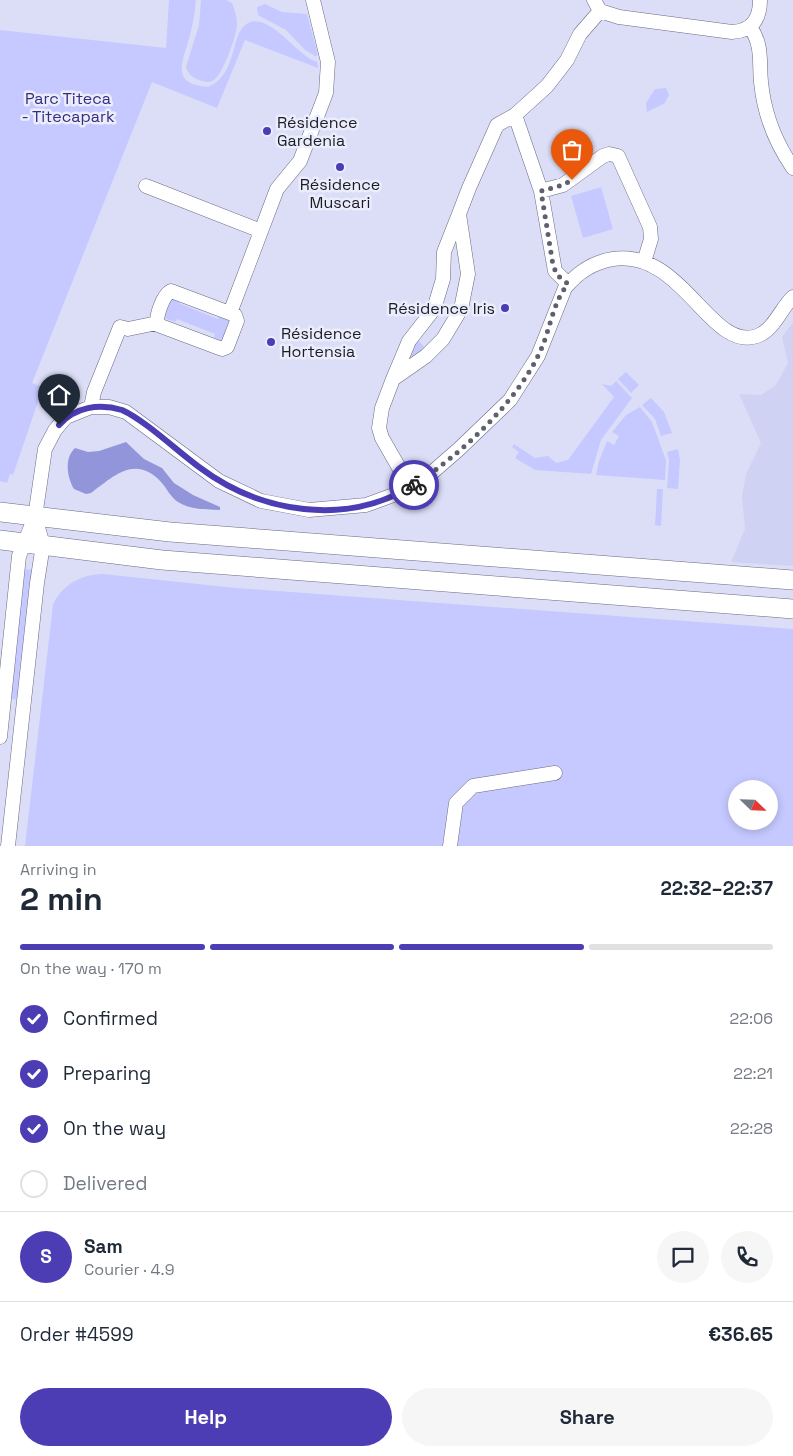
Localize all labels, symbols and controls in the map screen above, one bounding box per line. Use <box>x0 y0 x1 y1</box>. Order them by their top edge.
park label: Parc Titeca - Titecapark <box>21 88 115 127</box>
place label: Résidence Gardenia <box>277 112 358 151</box>
marker: Résidence Gardenia <box>261 125 273 137</box>
pin <box>551 129 593 180</box>
icon: bag <box>558 136 586 164</box>
marker: Résidence Muscari <box>334 161 346 173</box>
place label: Résidence Muscari <box>300 174 380 213</box>
place label: Résidence Iris <box>388 298 495 319</box>
marker: Résidence Iris <box>499 302 511 314</box>
place label: Résidence Hortensia <box>281 323 362 362</box>
marker: Résidence Hortensia <box>265 336 277 348</box>
pin <box>38 374 80 425</box>
icon: home <box>45 381 73 409</box>
courier <box>389 460 439 510</box>
icon: bike <box>400 471 428 499</box>
north arrow <box>728 780 778 830</box>
map controls <box>728 780 778 830</box>
text: Arriving in <box>20 859 97 880</box>
text: 22:32–22:37 <box>661 876 773 901</box>
text: 2 min <box>20 879 103 919</box>
text: On the way · 170 m <box>20 958 162 979</box>
icon: check <box>20 1005 48 1033</box>
text: Confirmed <box>63 1006 158 1031</box>
text: 22:06 <box>730 1008 773 1029</box>
icon: check <box>20 1060 48 1088</box>
text: Preparing <box>63 1061 151 1086</box>
text: 22:21 <box>733 1063 773 1084</box>
icon: check <box>20 1115 48 1143</box>
text: On the way <box>63 1116 166 1141</box>
text: 22:28 <box>730 1118 773 1139</box>
text: Delivered <box>63 1171 148 1196</box>
button: chat <box>657 1231 709 1283</box>
button: phone <box>721 1231 773 1283</box>
text: Sam <box>84 1234 123 1259</box>
text: S <box>40 1244 52 1269</box>
text: Courier · 4.9 <box>84 1259 174 1280</box>
text: Order #4599 <box>20 1322 134 1347</box>
text: €36.65 <box>708 1322 773 1347</box>
button: Help <box>20 1388 392 1446</box>
button: Share <box>402 1388 773 1446</box>

